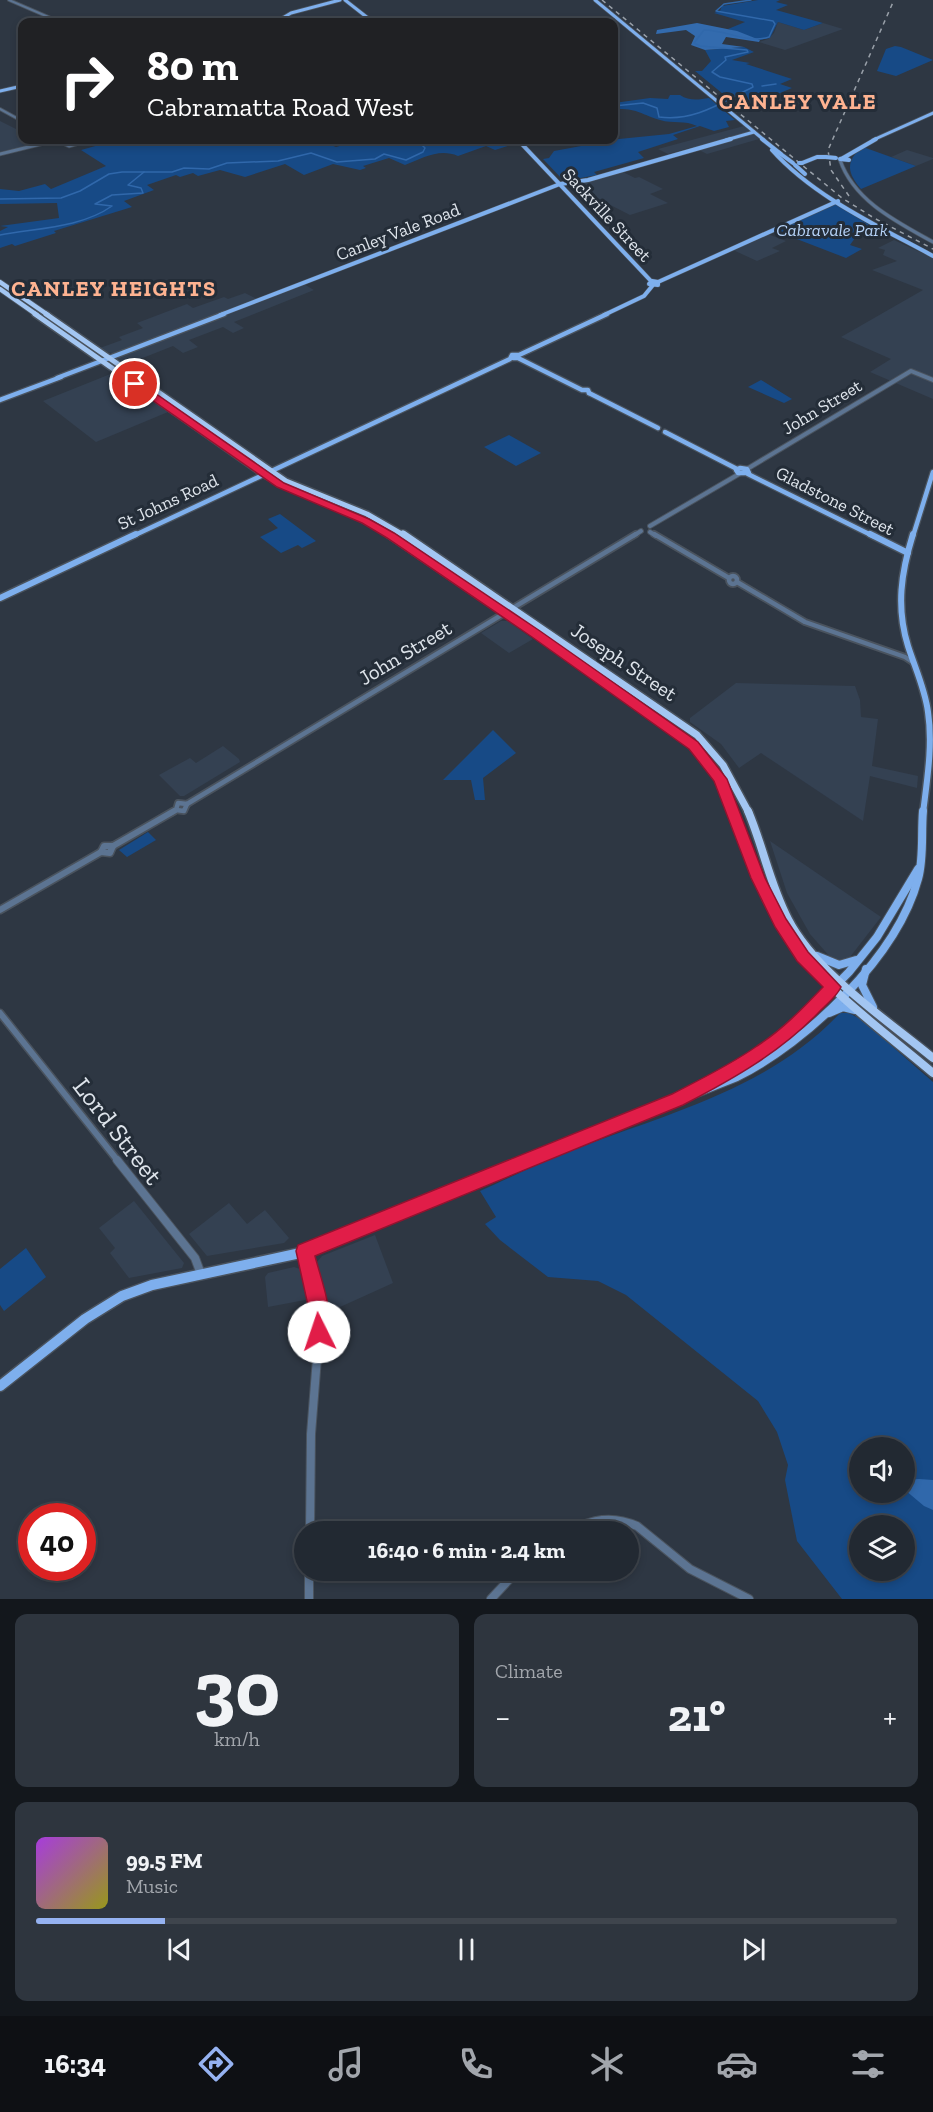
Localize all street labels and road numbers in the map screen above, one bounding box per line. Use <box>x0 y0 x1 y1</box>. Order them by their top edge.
street label: Sackville Street <box>558 164 656 267</box>
street label: Canley Vale Road <box>333 198 463 266</box>
street label: John Street <box>778 375 866 439</box>
street label: Gladstone Street <box>772 462 898 540</box>
street label: St Johns Road <box>114 469 222 535</box>
street label: John Street <box>354 615 456 690</box>
street label: Joseph Street <box>567 617 682 706</box>
street label: Lord Street <box>66 1071 170 1191</box>

